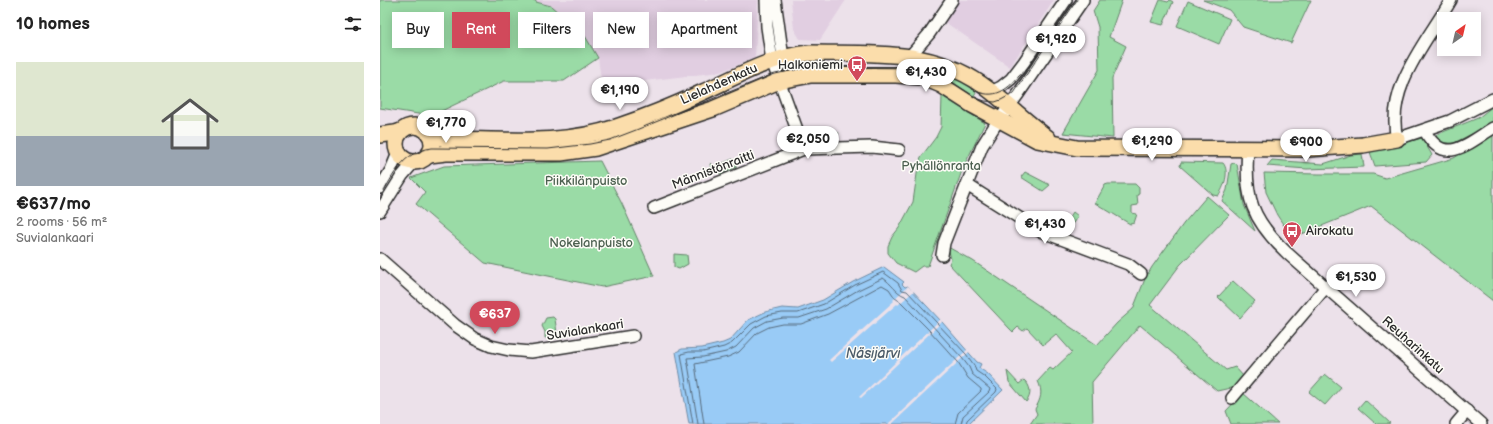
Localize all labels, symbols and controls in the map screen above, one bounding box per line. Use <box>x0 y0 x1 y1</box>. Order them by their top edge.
chip: Buy <box>392 12 444 48</box>
chip: Rent <box>452 12 510 48</box>
chip: Filters <box>518 12 585 48</box>
chip: New <box>593 12 649 48</box>
chip: Apartment <box>657 12 752 48</box>
north arrow <box>1437 12 1481 56</box>
map controls <box>1437 12 1481 56</box>
icon: filters <box>342 13 364 35</box>
text: 10 homes <box>16 14 90 34</box>
pin: €1,920 <box>1023 26 1089 60</box>
text: €1,920 <box>1035 31 1077 47</box>
bus stop icon: Halkoniemi <box>846 54 868 82</box>
place label: Halkoniemi <box>778 57 843 73</box>
pin: €1,430 <box>893 59 959 93</box>
street label: Lielahdenkatu <box>678 60 760 108</box>
text: €1,430 <box>905 64 947 80</box>
pin: €1,190 <box>587 77 653 111</box>
text: €1,190 <box>600 82 640 98</box>
icon: home <box>154 88 226 160</box>
pin: €1,770 <box>413 110 479 144</box>
text: €1,770 <box>426 115 466 131</box>
pin: €2,050 <box>775 126 841 160</box>
pin: €1,290 <box>1119 128 1185 162</box>
pin: €900 <box>1282 129 1330 163</box>
text: €2,050 <box>786 131 830 147</box>
text: €1,290 <box>1131 133 1173 149</box>
text: €900 <box>1289 134 1323 150</box>
street label: Männistönraitti <box>670 147 756 193</box>
park label: Pyhällönranta <box>901 158 981 174</box>
park label: Piikkilänpuisto <box>545 173 627 189</box>
text: €637/mo <box>16 194 91 214</box>
pin: €1,430 <box>1012 211 1078 245</box>
text: 2 rooms · 56 m² <box>16 214 107 230</box>
text: €1,430 <box>1024 216 1066 232</box>
bus stop icon: Airokatu <box>1281 220 1303 248</box>
place label: Airokatu <box>1306 223 1353 239</box>
text: Suvialankaari <box>16 230 94 246</box>
park label: Nokelanpuisto <box>549 235 633 251</box>
pin: €1,530 <box>1323 264 1389 298</box>
text: €1,530 <box>1335 269 1377 285</box>
pin: €637 <box>471 301 519 335</box>
text: €637 <box>479 306 511 322</box>
street label: Reuharinkatu <box>1378 313 1448 377</box>
street label: Suvialankaari <box>545 316 625 344</box>
water label: Näsijärvi <box>846 345 901 362</box>

